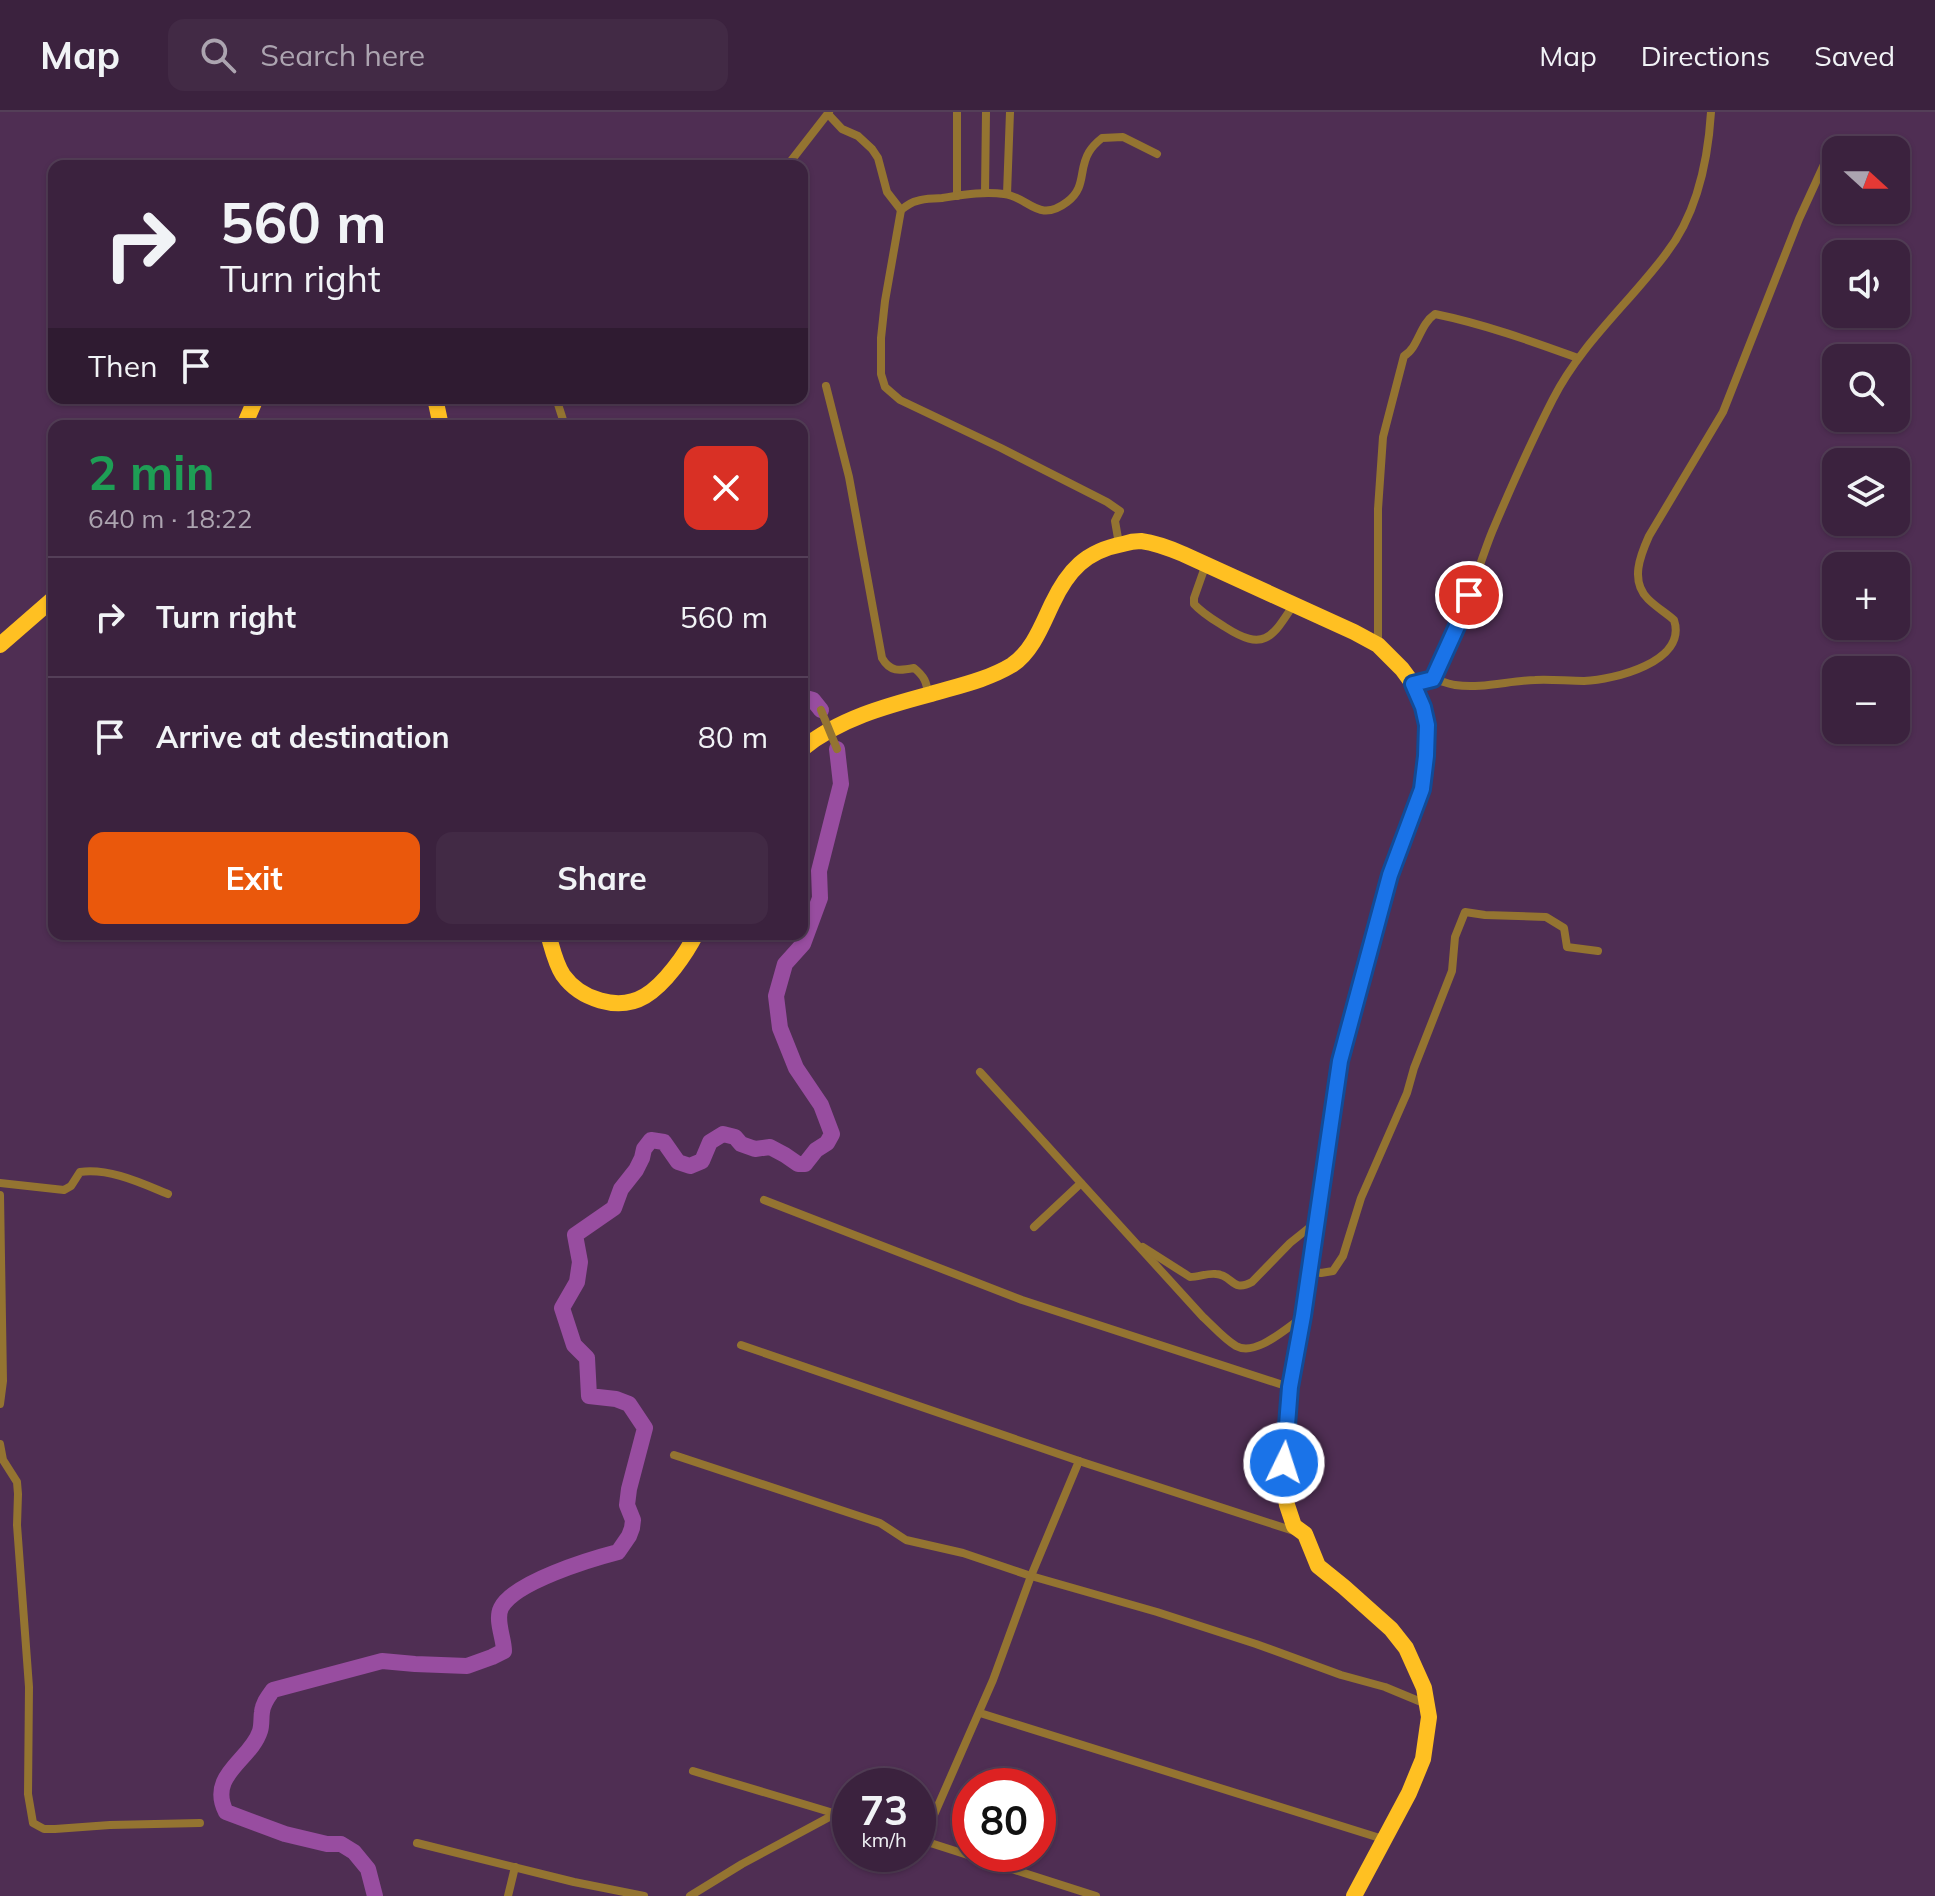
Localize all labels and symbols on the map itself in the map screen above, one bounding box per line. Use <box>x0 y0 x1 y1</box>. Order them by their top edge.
north arrow <box>1822 136 1910 224</box>
pin <box>1435 561 1503 629</box>
position arrow <box>1242 1421 1326 1505</box>
speed limit sign: 80 <box>952 1768 1056 1872</box>

